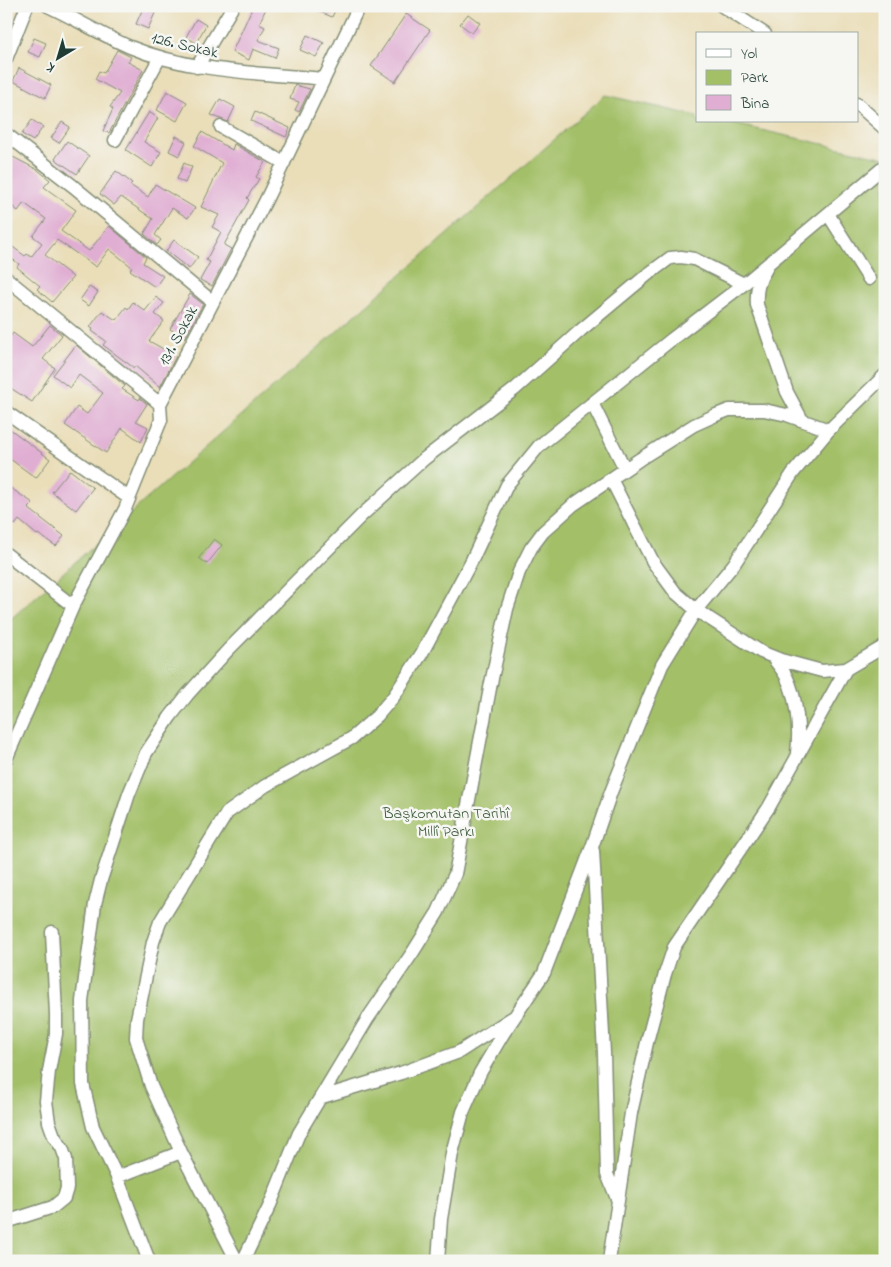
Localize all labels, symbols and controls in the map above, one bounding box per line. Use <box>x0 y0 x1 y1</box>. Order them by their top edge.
street label: 126. Sokak <box>149 27 221 66</box>
north arrow <box>32 32 82 82</box>
legend <box>696 32 858 122</box>
text: Yol <box>741 43 757 65</box>
text: K <box>41 56 60 77</box>
text: Park <box>741 67 769 89</box>
text: Bina <box>740 93 769 115</box>
street label: 131. Sokak <box>153 301 205 370</box>
park label: Başkomutan Tarihî Millî Parkı <box>382 802 510 844</box>

